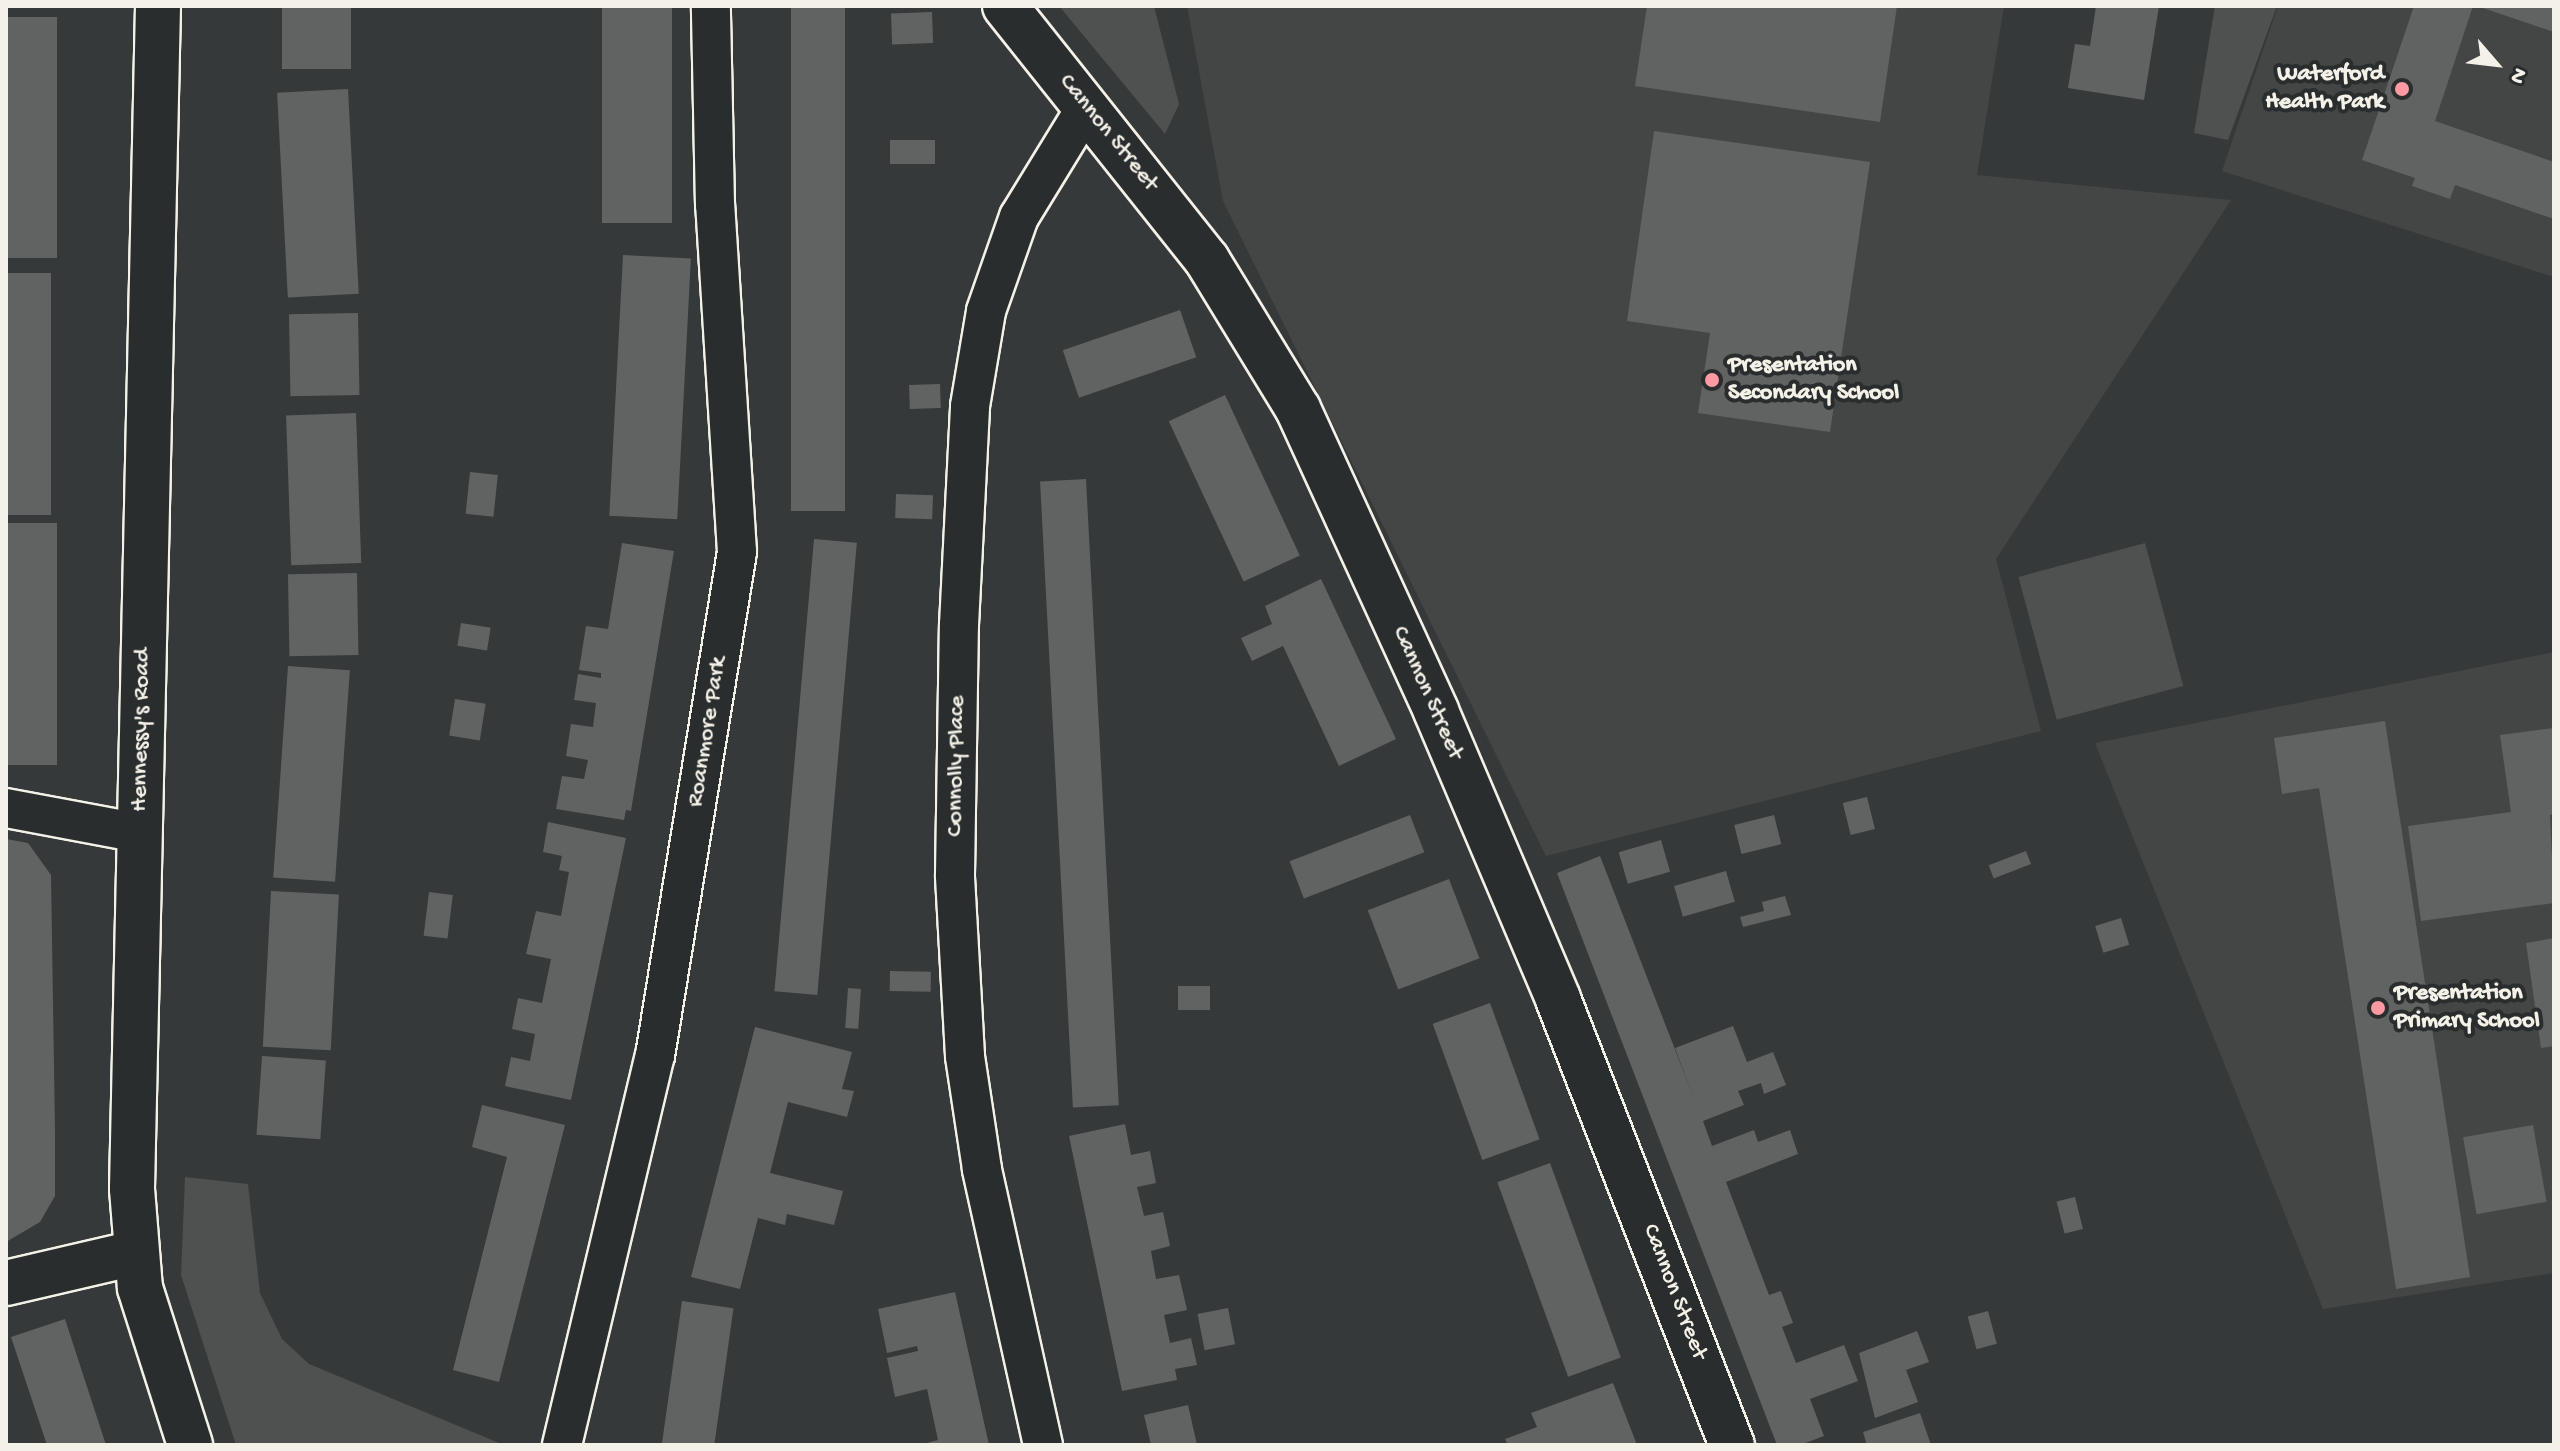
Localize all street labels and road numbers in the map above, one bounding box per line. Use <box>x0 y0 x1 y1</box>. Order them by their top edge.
street label: Cannon Street <box>1052 68 1164 198</box>
street label: Cannon Street <box>1385 622 1469 764</box>
street label: Hennessy's Road <box>126 648 158 812</box>
street label: Roanmore Park <box>682 655 734 809</box>
street label: Connolly Place <box>941 695 973 837</box>
street label: Cannon Street <box>1635 1220 1713 1364</box>

